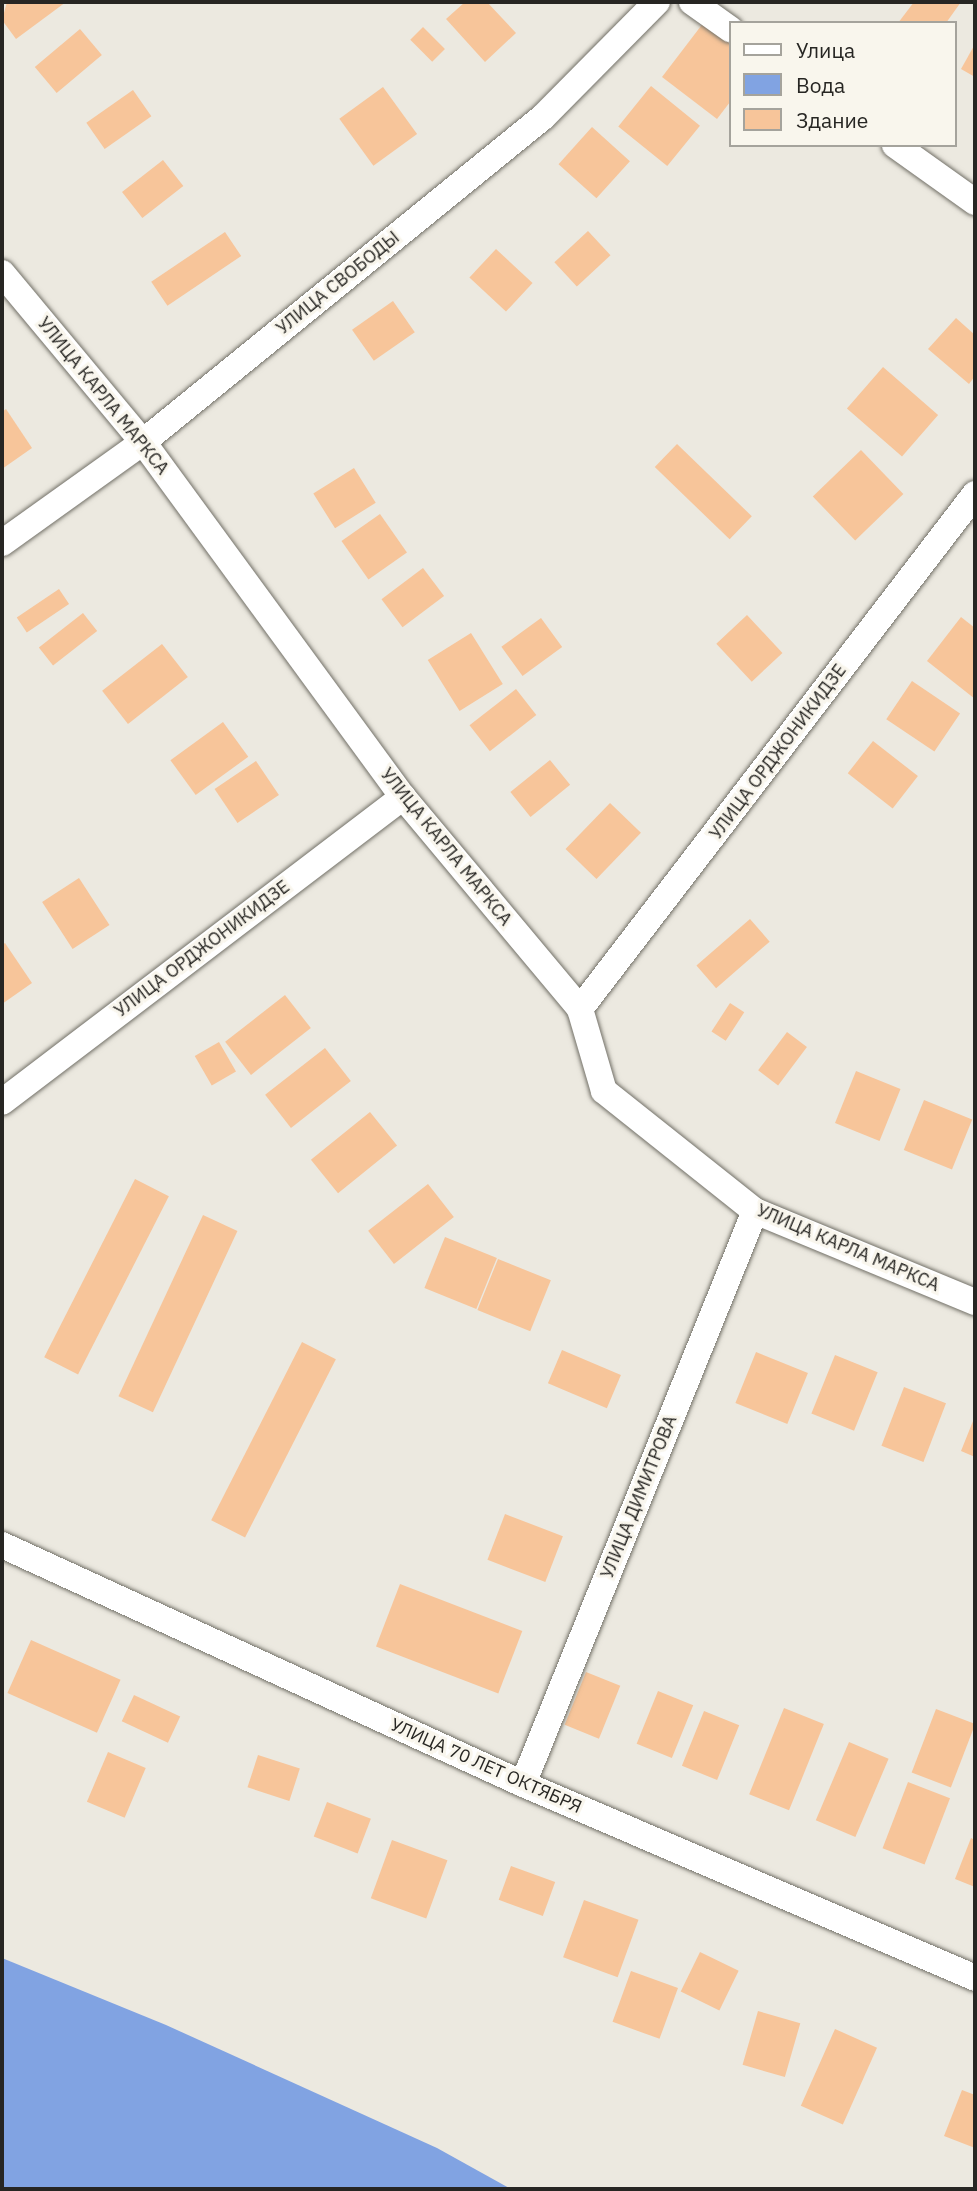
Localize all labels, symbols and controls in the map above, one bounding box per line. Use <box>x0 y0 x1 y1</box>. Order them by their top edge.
legend <box>729 21 956 147</box>
text: Улица <box>796 36 855 64</box>
text: Вода <box>796 71 845 99</box>
text: Здание <box>796 106 868 134</box>
street label: УЛИЦА СВОБОДЫ <box>272 227 404 339</box>
street label: УЛИЦА КАРЛА МАРКСА <box>33 313 173 479</box>
street label: УЛИЦА ОРДЖОНИКИДЗЕ <box>705 660 851 844</box>
street label: УЛИЦА КАРЛА МАРКСА <box>376 764 516 930</box>
street label: УЛИЦА ОРДЖОНИКИДЗЕ <box>110 876 294 1022</box>
street label: УЛИЦА КАРЛА МАРКСА <box>753 1200 943 1296</box>
street label: УЛИЦА ДИМИТРОВА <box>596 1412 682 1582</box>
street label: УЛИЦА 70 ЛЕТ ОКТЯБРЯ <box>387 1714 585 1818</box>

